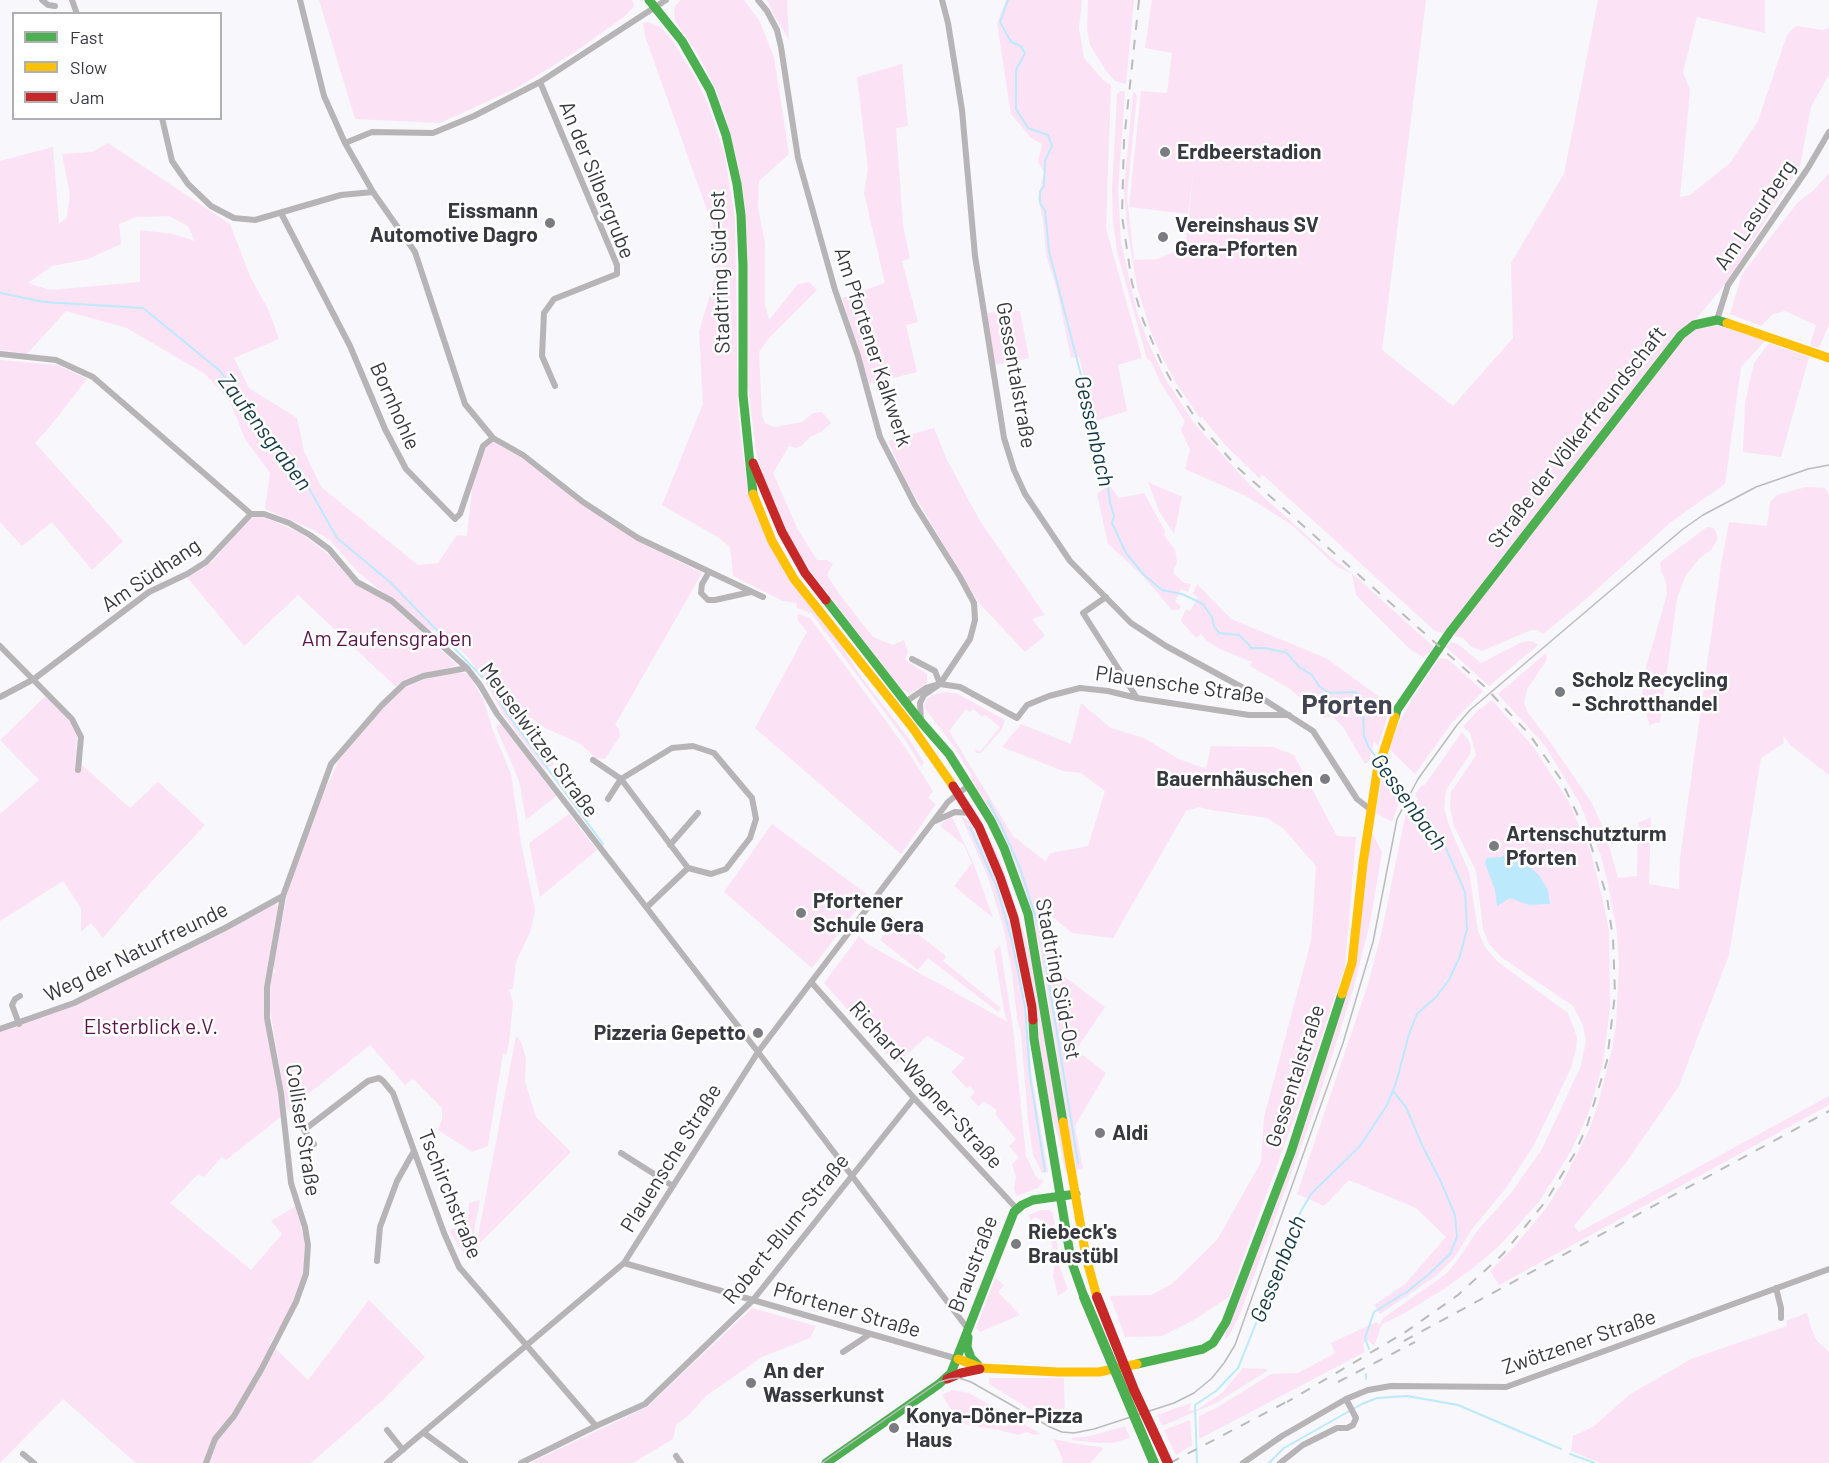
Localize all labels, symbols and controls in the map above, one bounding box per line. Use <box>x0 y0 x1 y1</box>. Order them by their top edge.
legend <box>12 12 222 120</box>
text: Fast <box>70 26 104 48</box>
text: Slow <box>70 56 107 78</box>
text: Jam <box>70 86 104 108</box>
street label: An der Silbergrube <box>554 97 640 263</box>
place label: Erdbeerstadion <box>1177 139 1322 165</box>
marker: Erdbeerstadion <box>1158 145 1172 159</box>
street label: Am Lasurberg <box>1709 155 1801 275</box>
street label: Stadtring Süd-Ost <box>705 190 735 354</box>
place label: Eissmann Automotive Dagro <box>370 198 538 248</box>
place label: Vereinshaus SV Gera-Pforten <box>1175 212 1319 262</box>
marker: Eissmann Automotive Dagro <box>543 216 557 230</box>
marker: Vereinshaus SV Gera-Pforten <box>1156 230 1170 244</box>
street label: Am Pfortener Kalkwerk <box>829 244 917 450</box>
street label: Gessentalstraße <box>991 300 1041 450</box>
street label: Straße der Völkerfreundschaft <box>1482 321 1672 553</box>
street label: Bornhohle <box>364 358 426 454</box>
water label: Zaufensgraben <box>212 368 318 496</box>
water label: Gessenbach <box>1068 373 1120 489</box>
street label: Am Südhang <box>97 533 205 617</box>
park label: Am Zaufensgraben <box>302 626 472 652</box>
street label: Meuselwitzer Straße <box>474 658 604 822</box>
street label: Plauensche Straße <box>1094 661 1266 709</box>
place label: Scholz Recycling - Schrotthandel <box>1572 667 1728 717</box>
marker: Scholz Recycling - Schrotthandel <box>1553 685 1567 699</box>
district label: Pforten <box>1302 689 1392 721</box>
water label: Gessenbach <box>1365 748 1453 856</box>
place label: Bauernhäuschen <box>1156 766 1313 792</box>
marker: Bauernhäuschen <box>1318 772 1332 786</box>
place label: Artenschutzturm Pforten <box>1506 821 1666 871</box>
marker: Artenschutzturm Pforten <box>1487 839 1501 853</box>
place label: Pfortener Schule Gera <box>813 888 924 938</box>
street label: Stadtring Süd-Ost <box>1030 896 1086 1062</box>
street label: Weg der Naturfreunde <box>40 897 232 1007</box>
marker: Pfortener Schule Gera <box>794 906 808 920</box>
street label: Richard-Wagner-Straße <box>844 996 1008 1174</box>
street label: Gessentalstraße <box>1260 1002 1330 1150</box>
park label: Elsterblick e.V. <box>84 1014 218 1040</box>
place label: Pizzeria Gepetto <box>594 1020 746 1046</box>
marker: Pizzeria Gepetto <box>751 1026 765 1040</box>
street label: Colliser Straße <box>280 1062 326 1198</box>
street label: Plauensche Straße <box>615 1079 727 1237</box>
place label: Aldi <box>1112 1120 1148 1146</box>
street label: Tschirchstraße <box>413 1126 487 1262</box>
marker: Aldi <box>1093 1126 1107 1140</box>
street label: Robert-Blum-Straße <box>718 1149 854 1309</box>
street label: Braustraße <box>943 1212 1003 1316</box>
water label: Gessenbach <box>1245 1212 1311 1326</box>
place label: Riebeck's Braustübl <box>1028 1219 1118 1269</box>
marker: Riebeck's Braustübl <box>1009 1237 1023 1251</box>
street label: Pfortener Straße <box>770 1277 924 1343</box>
street label: Zwötzener Straße <box>1499 1304 1659 1380</box>
place label: An der Wasserkunst <box>763 1358 884 1408</box>
marker: An der Wasserkunst <box>744 1376 758 1390</box>
place label: Konya-Döner-Pizza Haus <box>906 1403 1083 1453</box>
marker: Konya-Döner-Pizza Haus <box>887 1421 901 1435</box>

